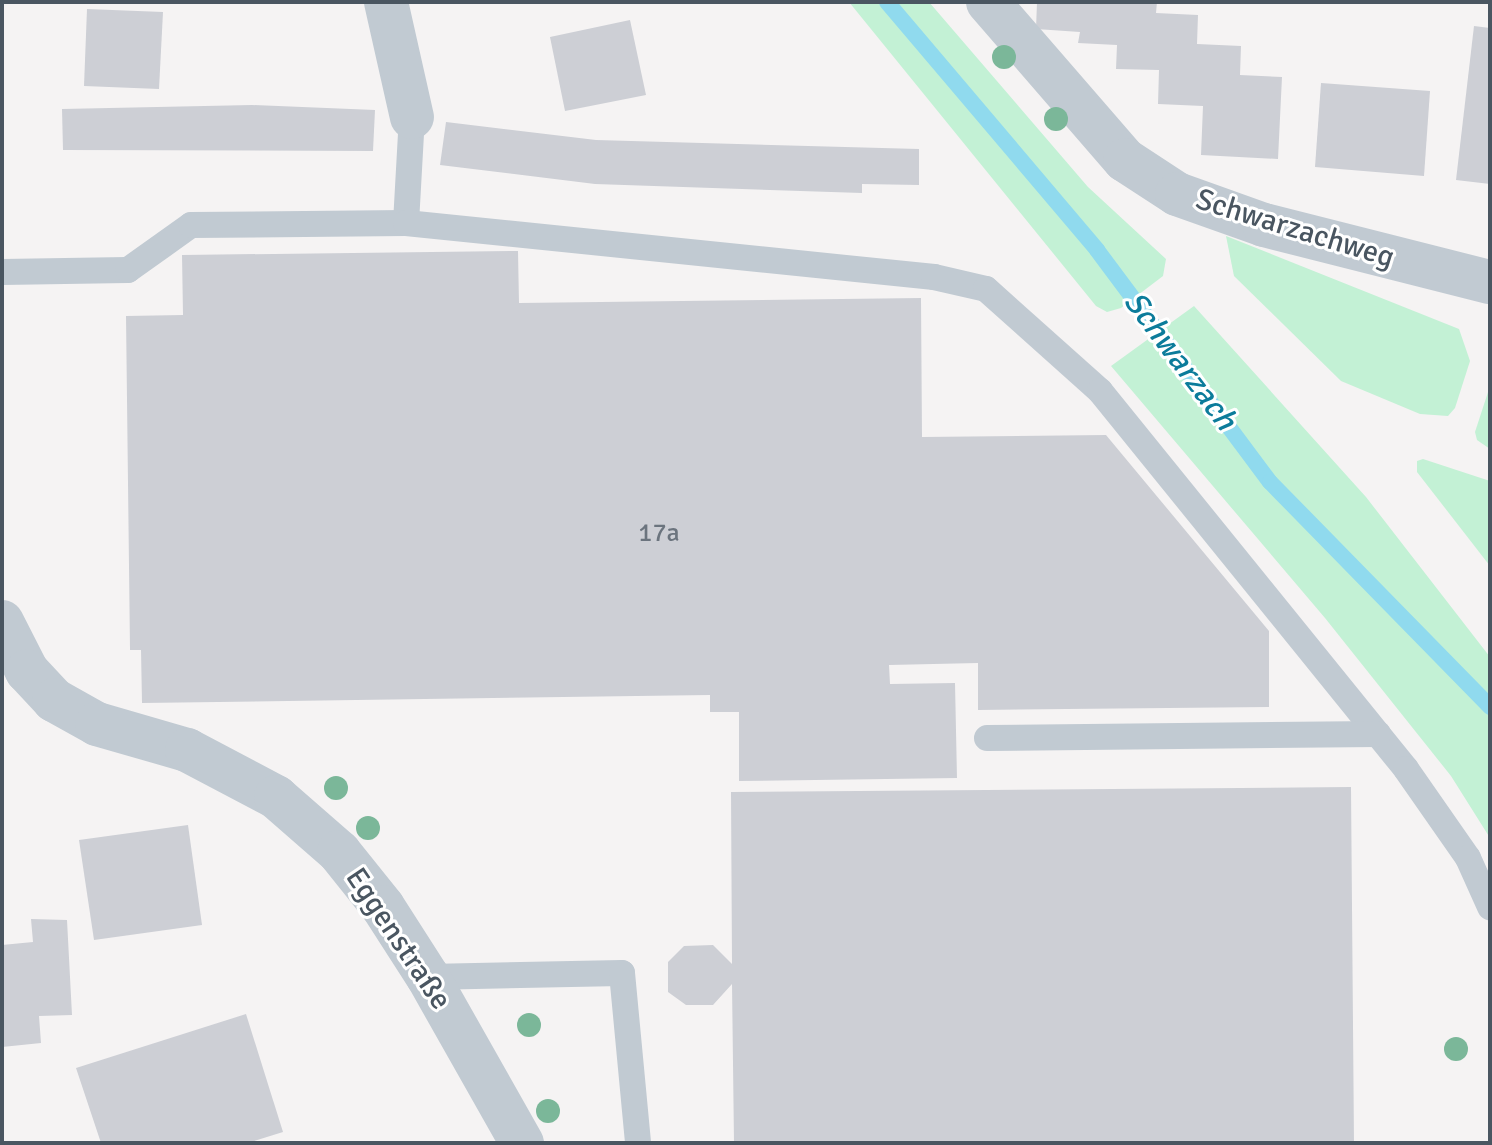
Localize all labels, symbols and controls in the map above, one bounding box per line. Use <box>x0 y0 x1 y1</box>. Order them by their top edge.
street label: Schwarzachweg <box>1192 182 1398 276</box>
water label: Schwarzach <box>1115 284 1245 438</box>
house number: 17a <box>638 518 680 550</box>
street label: Eggenstraße <box>337 861 459 1017</box>

